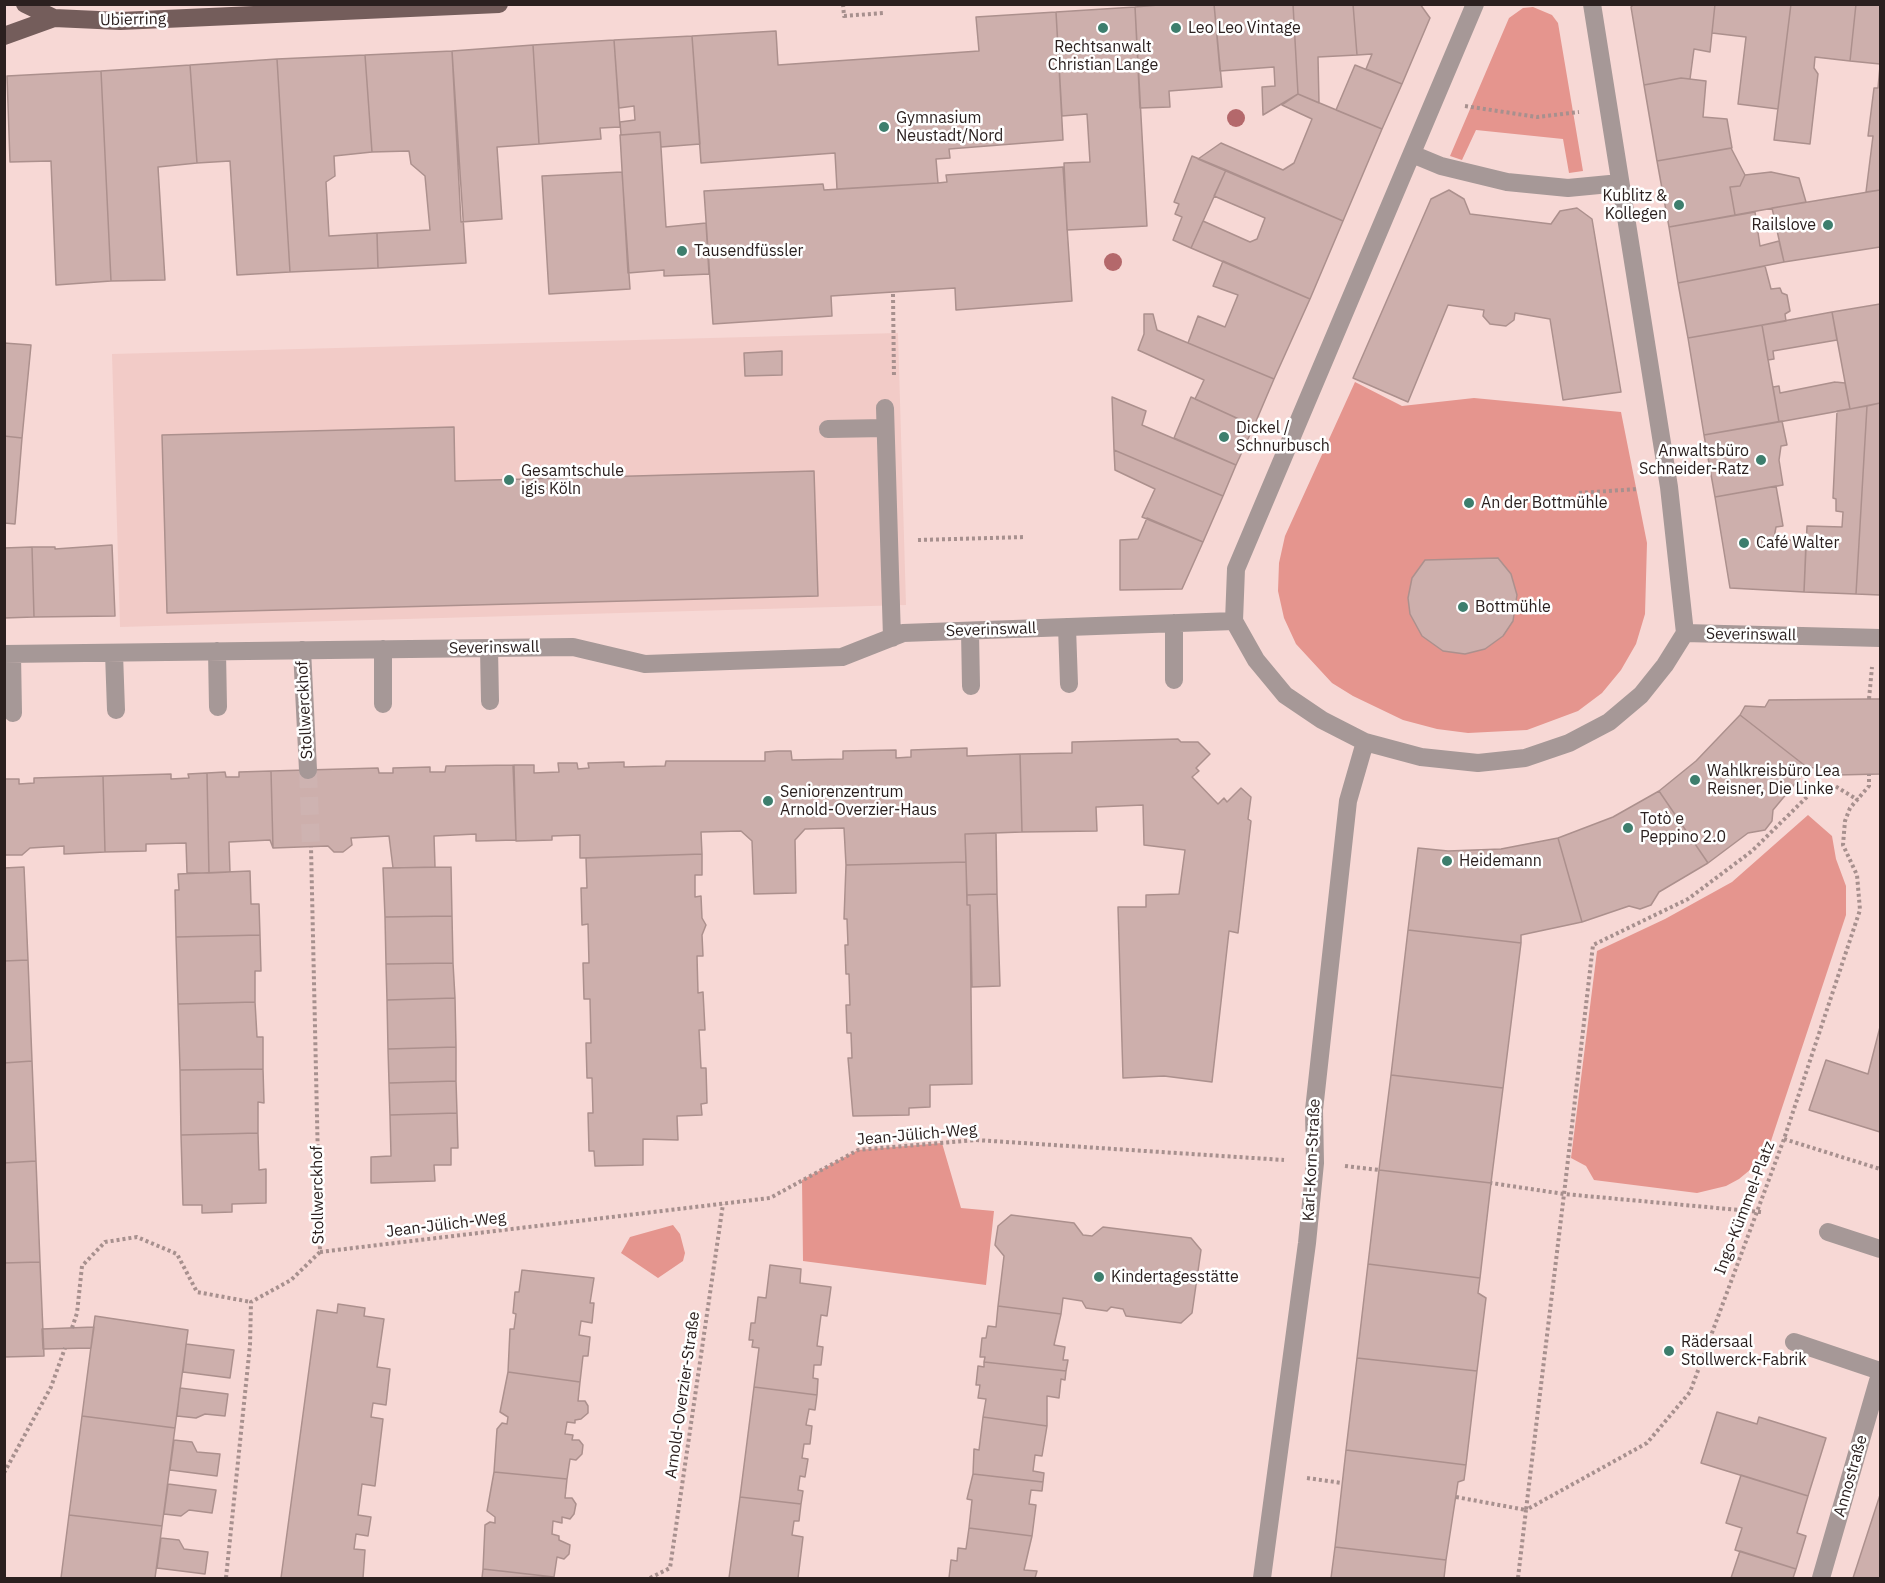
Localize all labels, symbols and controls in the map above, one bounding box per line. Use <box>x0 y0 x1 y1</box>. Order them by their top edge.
street label: Ubierring <box>100 10 166 30</box>
place label: Leo Leo Vintage <box>1188 18 1301 38</box>
marker: Rechtsanwalt Christian Lange <box>1096 21 1110 35</box>
marker: Leo Leo Vintage <box>1169 21 1183 35</box>
place label: Rechtsanwalt Christian Lange <box>1048 37 1158 75</box>
place label: Gymnasium Neustadt/Nord <box>896 108 1003 146</box>
marker: Gymnasium Neustadt/Nord <box>877 120 891 134</box>
place label: Kublitz & Kollegen <box>1602 186 1667 224</box>
marker: Kublitz & Kollegen <box>1672 198 1686 212</box>
place label: Railslove <box>1752 215 1816 235</box>
marker: Railslove <box>1821 218 1835 232</box>
place label: Tausendfüssler <box>694 241 803 261</box>
marker: Tausendfüssler <box>675 244 689 258</box>
place label: Dickel / Schnurbusch <box>1236 418 1330 456</box>
marker: Dickel / Schnurbusch <box>1217 430 1231 444</box>
place label: Anwaltsbüro Schneider-Ratz <box>1639 441 1749 479</box>
marker: Anwaltsbüro Schneider-Ratz <box>1754 453 1768 467</box>
place label: Gesamtschule igis Köln <box>521 461 624 499</box>
marker: Gesamtschule igis Köln <box>502 473 516 487</box>
place label: An der Bottmühle <box>1481 493 1608 513</box>
marker: An der Bottmühle <box>1462 496 1476 510</box>
place label: Café Walter <box>1756 533 1839 553</box>
marker: Café Walter <box>1737 536 1751 550</box>
place label: Bottmühle <box>1475 597 1551 617</box>
marker: Bottmühle <box>1456 600 1470 614</box>
street label: Severinswall <box>945 619 1037 641</box>
street label: Severinswall <box>1706 625 1796 645</box>
street label: Severinswall <box>449 638 539 658</box>
street label: Stollwerckhof <box>293 660 317 760</box>
place label: Wahlkreisbüro Lea Reisner, Die Linke <box>1707 761 1840 799</box>
marker: Wahlkreisbüro Lea Reisner, Die Linke <box>1688 773 1702 787</box>
place label: Seniorenzentrum Arnold-Overzier-Haus <box>780 782 937 820</box>
marker: Seniorenzentrum Arnold-Overzier-Haus <box>761 794 775 808</box>
place label: Totò e Peppino 2.0 <box>1640 809 1726 847</box>
marker: Totò e Peppino 2.0 <box>1621 821 1635 835</box>
place label: Heidemann <box>1459 851 1542 871</box>
marker: Heidemann <box>1440 854 1454 868</box>
street label: Karl-Korn-Straße <box>1299 1098 1325 1222</box>
street label: Jean-Jülich-Weg <box>856 1120 978 1150</box>
street label: Ingo-Kümmel-Platz <box>1711 1139 1779 1277</box>
street label: Stollwerckhof <box>308 1145 328 1245</box>
street label: Jean-Jülich-Weg <box>385 1208 507 1242</box>
place label: Kindertagesstätte <box>1111 1267 1239 1287</box>
marker: Kindertagesstätte <box>1092 1270 1106 1284</box>
street label: Arnold-Overzier-Straße <box>662 1310 704 1480</box>
place label: Rädersaal Stollwerck-Fabrik <box>1681 1332 1807 1370</box>
marker: Rädersaal Stollwerck-Fabrik <box>1662 1344 1676 1358</box>
street label: Annostraße <box>1830 1433 1872 1519</box>

